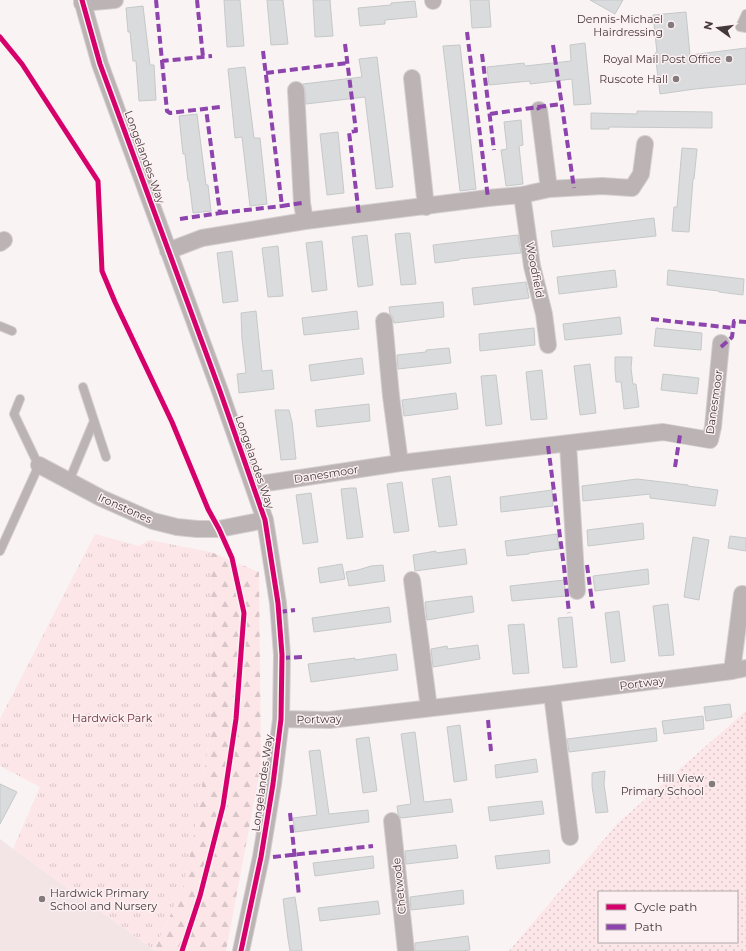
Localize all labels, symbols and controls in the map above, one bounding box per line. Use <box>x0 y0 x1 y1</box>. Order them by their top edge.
north arrow <box>698 8 738 48</box>
place label: Dennis-Michael Hairdressing <box>577 12 663 39</box>
marker: Dennis-Michael Hairdressing <box>666 20 676 30</box>
text: N <box>700 20 716 32</box>
place label: Royal Mail Post Office <box>603 52 721 66</box>
marker: Royal Mail Post Office <box>724 54 734 64</box>
place label: Ruscote Hall <box>599 72 668 86</box>
marker: Ruscote Hall <box>671 74 681 84</box>
street label: Longelandes Way <box>122 109 168 205</box>
street label: Woodfield <box>523 241 547 299</box>
street label: Danesmoor <box>703 369 725 435</box>
street label: Longelandes Way <box>232 413 278 511</box>
street label: Danesmoor <box>293 462 359 486</box>
street label: Ironstones <box>96 490 155 526</box>
street label: Portway <box>619 673 665 693</box>
park label: Hardwick Park <box>72 711 153 725</box>
street label: Portway <box>296 712 342 726</box>
street label: Longelandes Way <box>248 733 276 832</box>
place label: Hill View Primary School <box>621 771 704 798</box>
marker: Hill View Primary School <box>707 779 717 789</box>
street label: Chetwode <box>389 857 409 915</box>
place label: Hardwick Primary School and Nursery <box>50 886 157 913</box>
legend <box>598 891 738 943</box>
marker: Hardwick Primary School and Nursery <box>37 894 47 904</box>
text: Cycle path <box>634 899 697 914</box>
text: Path <box>634 919 663 934</box>

